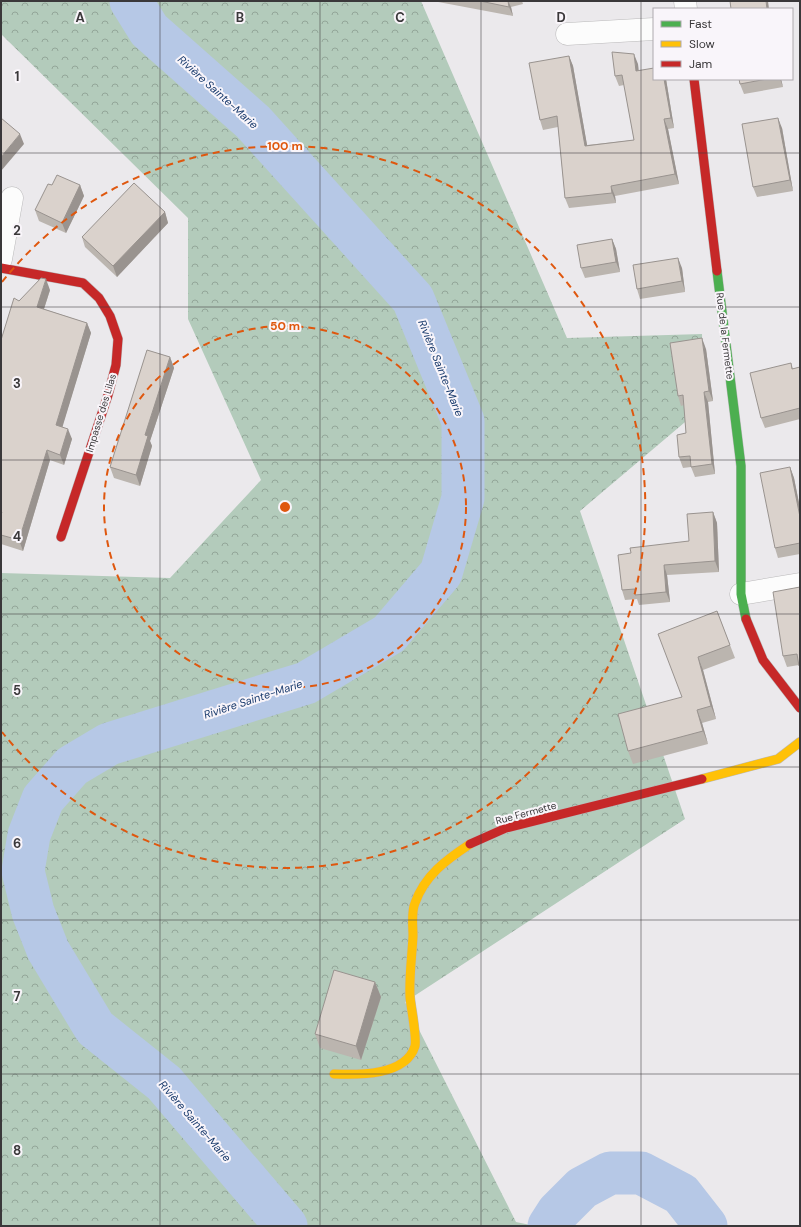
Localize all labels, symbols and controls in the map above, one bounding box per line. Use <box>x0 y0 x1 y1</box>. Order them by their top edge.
legend <box>653 8 793 80</box>
text: A <box>75 9 85 26</box>
text: B <box>236 9 244 26</box>
text: C <box>395 9 405 26</box>
text: D <box>556 9 566 26</box>
text: Fast <box>689 16 712 32</box>
text: Slow <box>689 36 715 52</box>
water label: Rivière Sainte-Marie <box>175 52 261 132</box>
text: Jam <box>689 56 712 72</box>
text: 1 <box>15 68 19 85</box>
text: 100 m <box>267 138 303 154</box>
text: 2 <box>13 222 21 239</box>
street label: Rue de la Fermette <box>713 292 737 380</box>
text: 50 m <box>270 318 300 334</box>
water label: Rivière Sainte-Marie <box>415 318 467 418</box>
street label: Impasse des Lilas <box>83 372 119 454</box>
text: 3 <box>13 375 21 392</box>
centre of rings <box>278 500 292 514</box>
text: 4 <box>13 528 21 545</box>
water label: Rivière Sainte-Marie <box>202 676 304 722</box>
text: 5 <box>13 682 21 699</box>
street label: Rue Fermette <box>494 799 558 827</box>
text: 6 <box>13 835 21 852</box>
text: 7 <box>14 988 21 1005</box>
water label: Rivière Sainte-Marie <box>156 1077 234 1165</box>
text: 8 <box>13 1142 21 1159</box>

